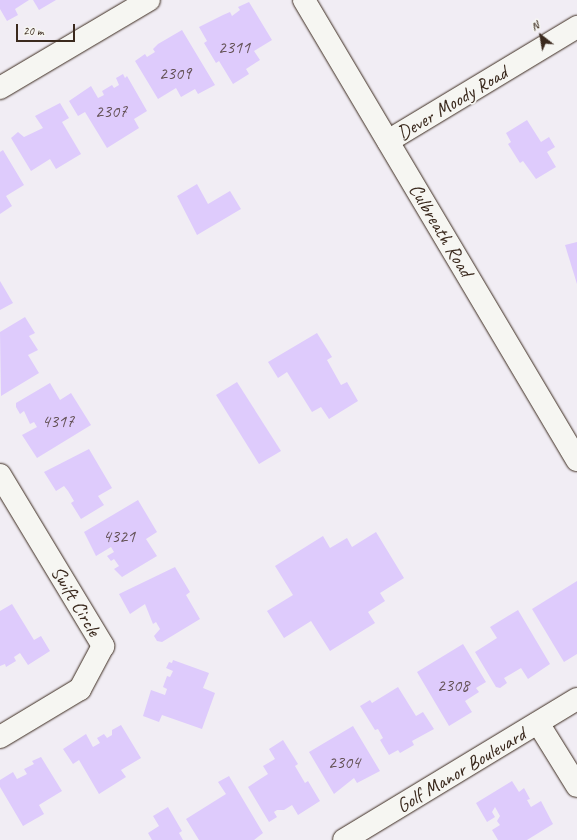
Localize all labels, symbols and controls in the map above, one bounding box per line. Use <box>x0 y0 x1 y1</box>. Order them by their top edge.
scale bar <box>18 16 77 42</box>
north arrow <box>521 16 561 56</box>
text: N <box>528 18 541 33</box>
text: 20 m <box>23 23 43 39</box>
house number: 2311 <box>218 36 250 58</box>
street label: Dever Moody Road <box>392 61 512 145</box>
house number: 2309 <box>159 62 191 84</box>
house number: 2307 <box>95 100 127 122</box>
street label: Culbreath Road <box>404 179 478 281</box>
house number: 4317 <box>42 410 74 432</box>
house number: 4321 <box>103 525 135 547</box>
street label: Swift Circle <box>46 562 106 640</box>
house number: 2308 <box>437 674 469 696</box>
street label: Golf Manor Boulevard <box>392 722 530 818</box>
house number: 2304 <box>328 751 360 773</box>

